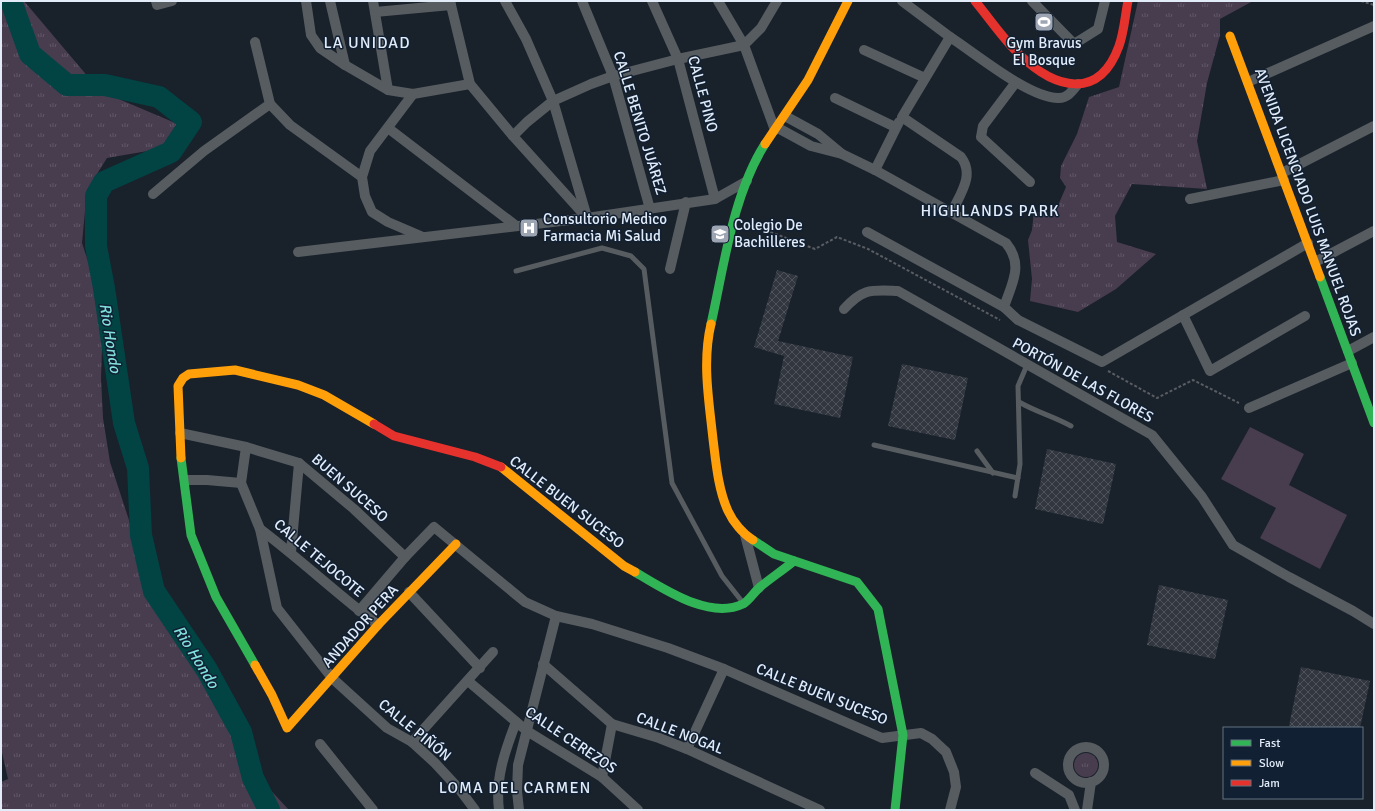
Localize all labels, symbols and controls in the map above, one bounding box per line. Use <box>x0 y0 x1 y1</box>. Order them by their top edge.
sports icon: Gym Bravus El Bosque <box>1033 11 1055 33</box>
district label: LA UNIDAD <box>323 33 411 53</box>
place label: Gym Bravus El Bosque <box>1006 34 1082 69</box>
street label: CALLE BENITO JUÁREZ <box>610 49 671 197</box>
street label: CALLE PINO <box>684 54 722 134</box>
street label: AVENIDA LICENCIADO LUIS MANUEL ROJAS <box>1251 65 1365 339</box>
district label: HIGHLANDS PARK <box>920 201 1060 221</box>
place label: Consultorio Medico Farmacia Mi Salud <box>543 210 667 245</box>
place label: Colegio De Bachilleres <box>734 216 806 251</box>
hospital icon: Consultorio Medico Farmacia Mi Salud <box>518 217 540 239</box>
school or university icon: Colegio De Bachilleres <box>709 223 731 245</box>
water label: Rio Hondo <box>95 302 125 375</box>
street label: PORTÓN DE LAS FLORES <box>1009 333 1157 426</box>
street label: BUEN SUCESO <box>308 450 392 526</box>
street label: CALLE BUEN SUCESO <box>506 452 628 552</box>
street label: CALLE TEJOCOTE <box>270 515 368 601</box>
street label: ANDADOR PERA <box>318 581 402 671</box>
water label: Rio Hondo <box>169 622 223 693</box>
street label: CALLE BUEN SUCESO <box>754 659 891 729</box>
street label: CALLE PIÑÓN <box>375 694 456 765</box>
street label: CALLE CEREZOS <box>522 703 620 777</box>
street label: CALLE NOGAL <box>634 708 726 758</box>
legend <box>1223 727 1363 799</box>
text: Fast <box>1259 736 1280 751</box>
text: Slow <box>1259 756 1284 771</box>
text: Jam <box>1259 776 1280 791</box>
district label: LOMA DEL CARMEN <box>439 778 591 798</box>

